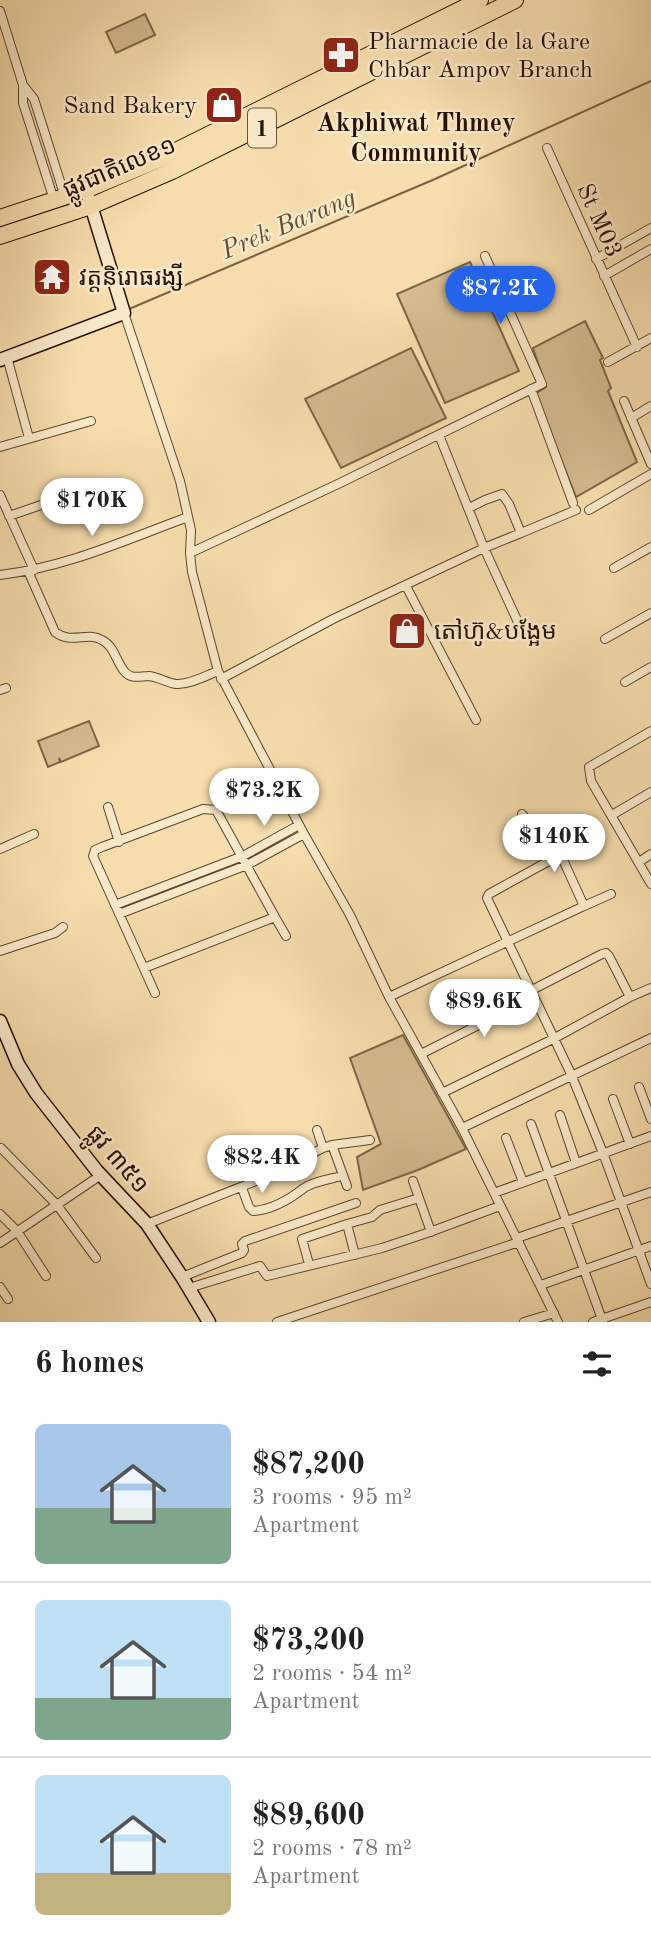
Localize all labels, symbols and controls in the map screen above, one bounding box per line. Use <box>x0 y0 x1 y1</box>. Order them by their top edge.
place label: Pharmacie de la Gare Chbar Ampov Branch <box>368 31 593 83</box>
pharmacy icon: Pharmacie de la Gare Chbar Ampov Branch <box>320 34 362 76</box>
shop icon: Sand Bakery <box>203 84 245 126</box>
place label: Sand Bakery <box>64 95 197 119</box>
road number: 1 <box>248 108 276 148</box>
district label: Akphiwat Thmey Community <box>316 111 516 167</box>
street label: ផ្លូវជាតិលេខ១ <box>59 132 183 211</box>
street label: St M03 <box>571 180 625 261</box>
water label: Prek Barang <box>217 185 360 265</box>
temple icon: វត្តនិរោធរង្សី <box>31 256 73 298</box>
place label: វត្តនិរោធរង្សី <box>79 262 184 292</box>
pin: $87.2K <box>443 266 557 326</box>
text: $87.2K <box>461 277 539 300</box>
pin: $170K <box>43 478 141 538</box>
text: $170K <box>56 489 128 512</box>
shop icon: តៅហ៊ូ&បង្អែម <box>386 610 428 652</box>
place label: តៅហ៊ូ&បង្អែម <box>434 618 557 647</box>
pin: $73.2K <box>207 768 321 828</box>
text: $73.2K <box>225 779 303 802</box>
pin: $140K <box>505 814 603 874</box>
text: $140K <box>518 825 590 848</box>
pin: $89.6K <box>427 979 541 1039</box>
text: $89.6K <box>445 990 523 1013</box>
street label: ផ្លូវ ៣៥១ <box>75 1122 152 1204</box>
pin: $82.4K <box>205 1136 319 1195</box>
text: $82.4K <box>223 1146 301 1169</box>
icon: filters <box>578 1345 616 1383</box>
text: 6 homes <box>35 1349 144 1379</box>
text: $87,200 <box>252 1450 365 1480</box>
icon: home <box>91 1452 175 1536</box>
text: 3 rooms · 95 m² <box>252 1486 412 1509</box>
text: Apartment <box>252 1514 360 1537</box>
text: $73,200 <box>252 1626 365 1656</box>
icon: home <box>91 1628 175 1712</box>
text: 2 rooms · 54 m² <box>252 1662 412 1685</box>
text: Apartment <box>252 1690 360 1713</box>
text: $89,600 <box>252 1801 365 1831</box>
icon: home <box>91 1803 175 1887</box>
text: 2 rooms · 78 m² <box>252 1837 412 1860</box>
text: Apartment <box>252 1865 360 1888</box>

